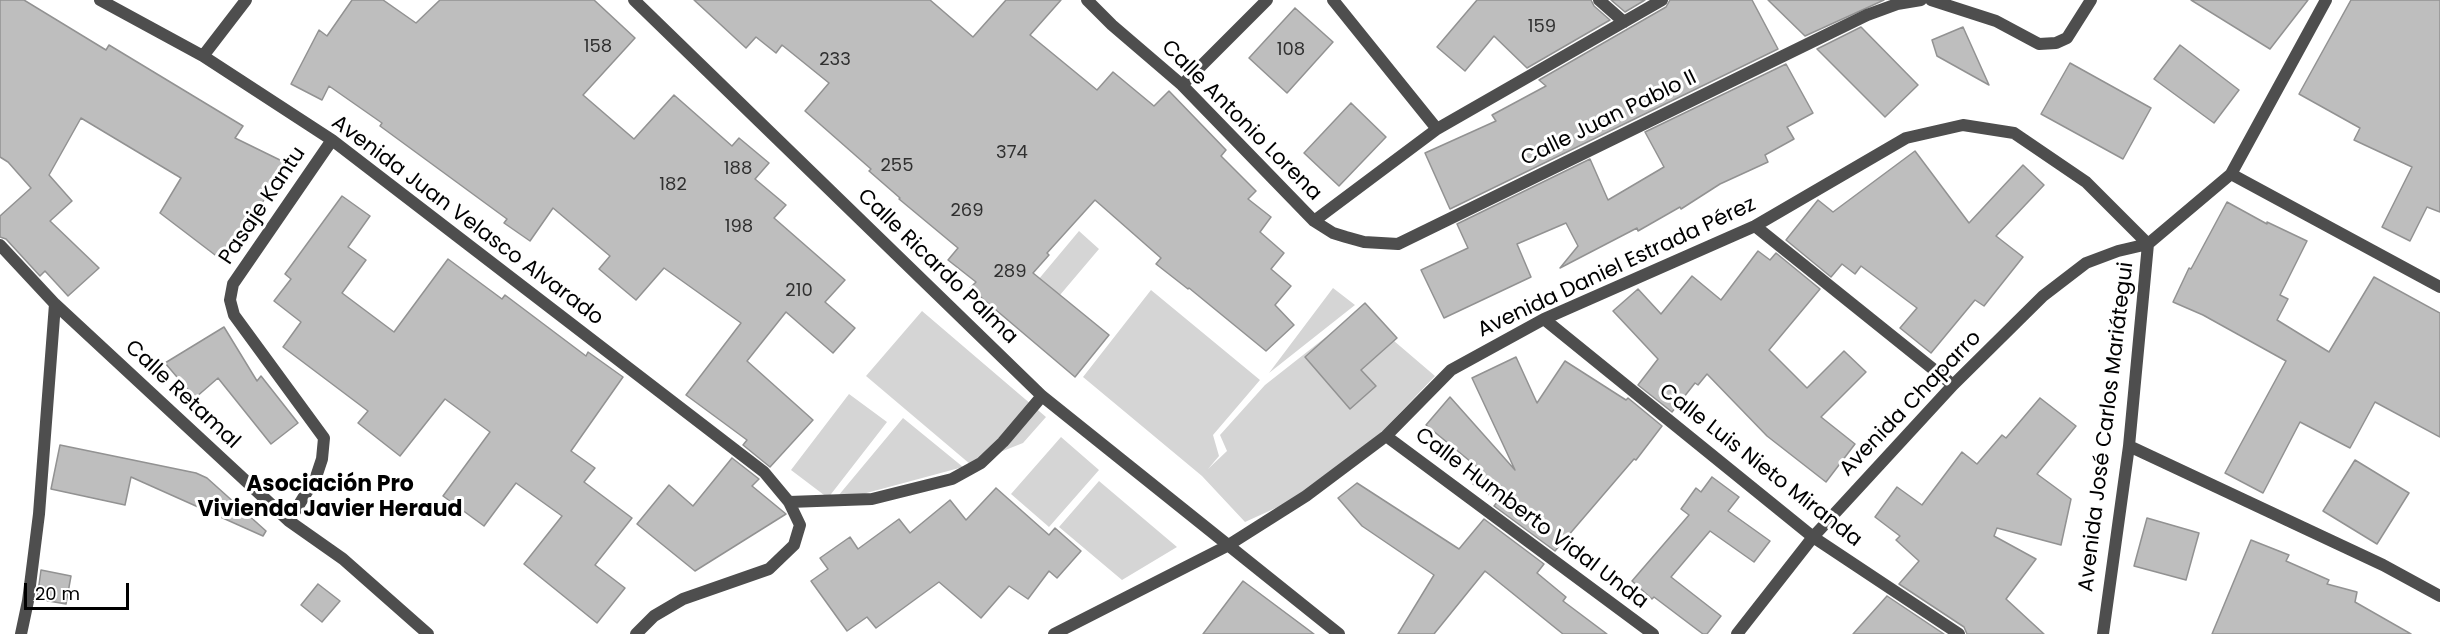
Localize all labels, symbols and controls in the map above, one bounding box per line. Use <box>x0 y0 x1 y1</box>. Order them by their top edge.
house number: 159 <box>1528 16 1556 38</box>
street label: Calle Antonio Lorena <box>1155 35 1327 207</box>
house number: 158 <box>584 36 612 58</box>
house number: 108 <box>1277 39 1305 61</box>
house number: 233 <box>819 49 851 71</box>
street label: Calle Juan Pablo II <box>1517 66 1701 172</box>
street label: Avenida Juan Velasco Alvarado <box>326 111 608 331</box>
street label: Pasaje Kantu <box>214 142 312 270</box>
house number: 374 <box>996 142 1028 164</box>
house number: 255 <box>881 155 913 177</box>
house number: 188 <box>724 158 752 180</box>
house number: 182 <box>659 174 687 196</box>
street label: Calle Ricardo Palma <box>852 184 1022 350</box>
street label: Avenida Daniel Estrada Pérez <box>1474 192 1760 344</box>
house number: 269 <box>950 200 984 222</box>
house number: 198 <box>725 216 753 238</box>
house number: 289 <box>993 261 1027 283</box>
street label: Avenida José Carlos Mariátegui <box>2074 261 2140 593</box>
house number: 210 <box>785 280 813 302</box>
street label: Avenida Chaparro <box>1835 326 1987 482</box>
street label: Calle Retamal <box>119 335 245 455</box>
street label: Calle Luis Nieto Miranda <box>1654 379 1866 553</box>
street label: Calle Humberto Vidal Unda <box>1410 423 1652 615</box>
district label: Asociación Pro Vivienda Javier Heraud <box>197 472 463 524</box>
scale bar <box>27 571 132 609</box>
text: 20 m <box>35 581 80 606</box>

